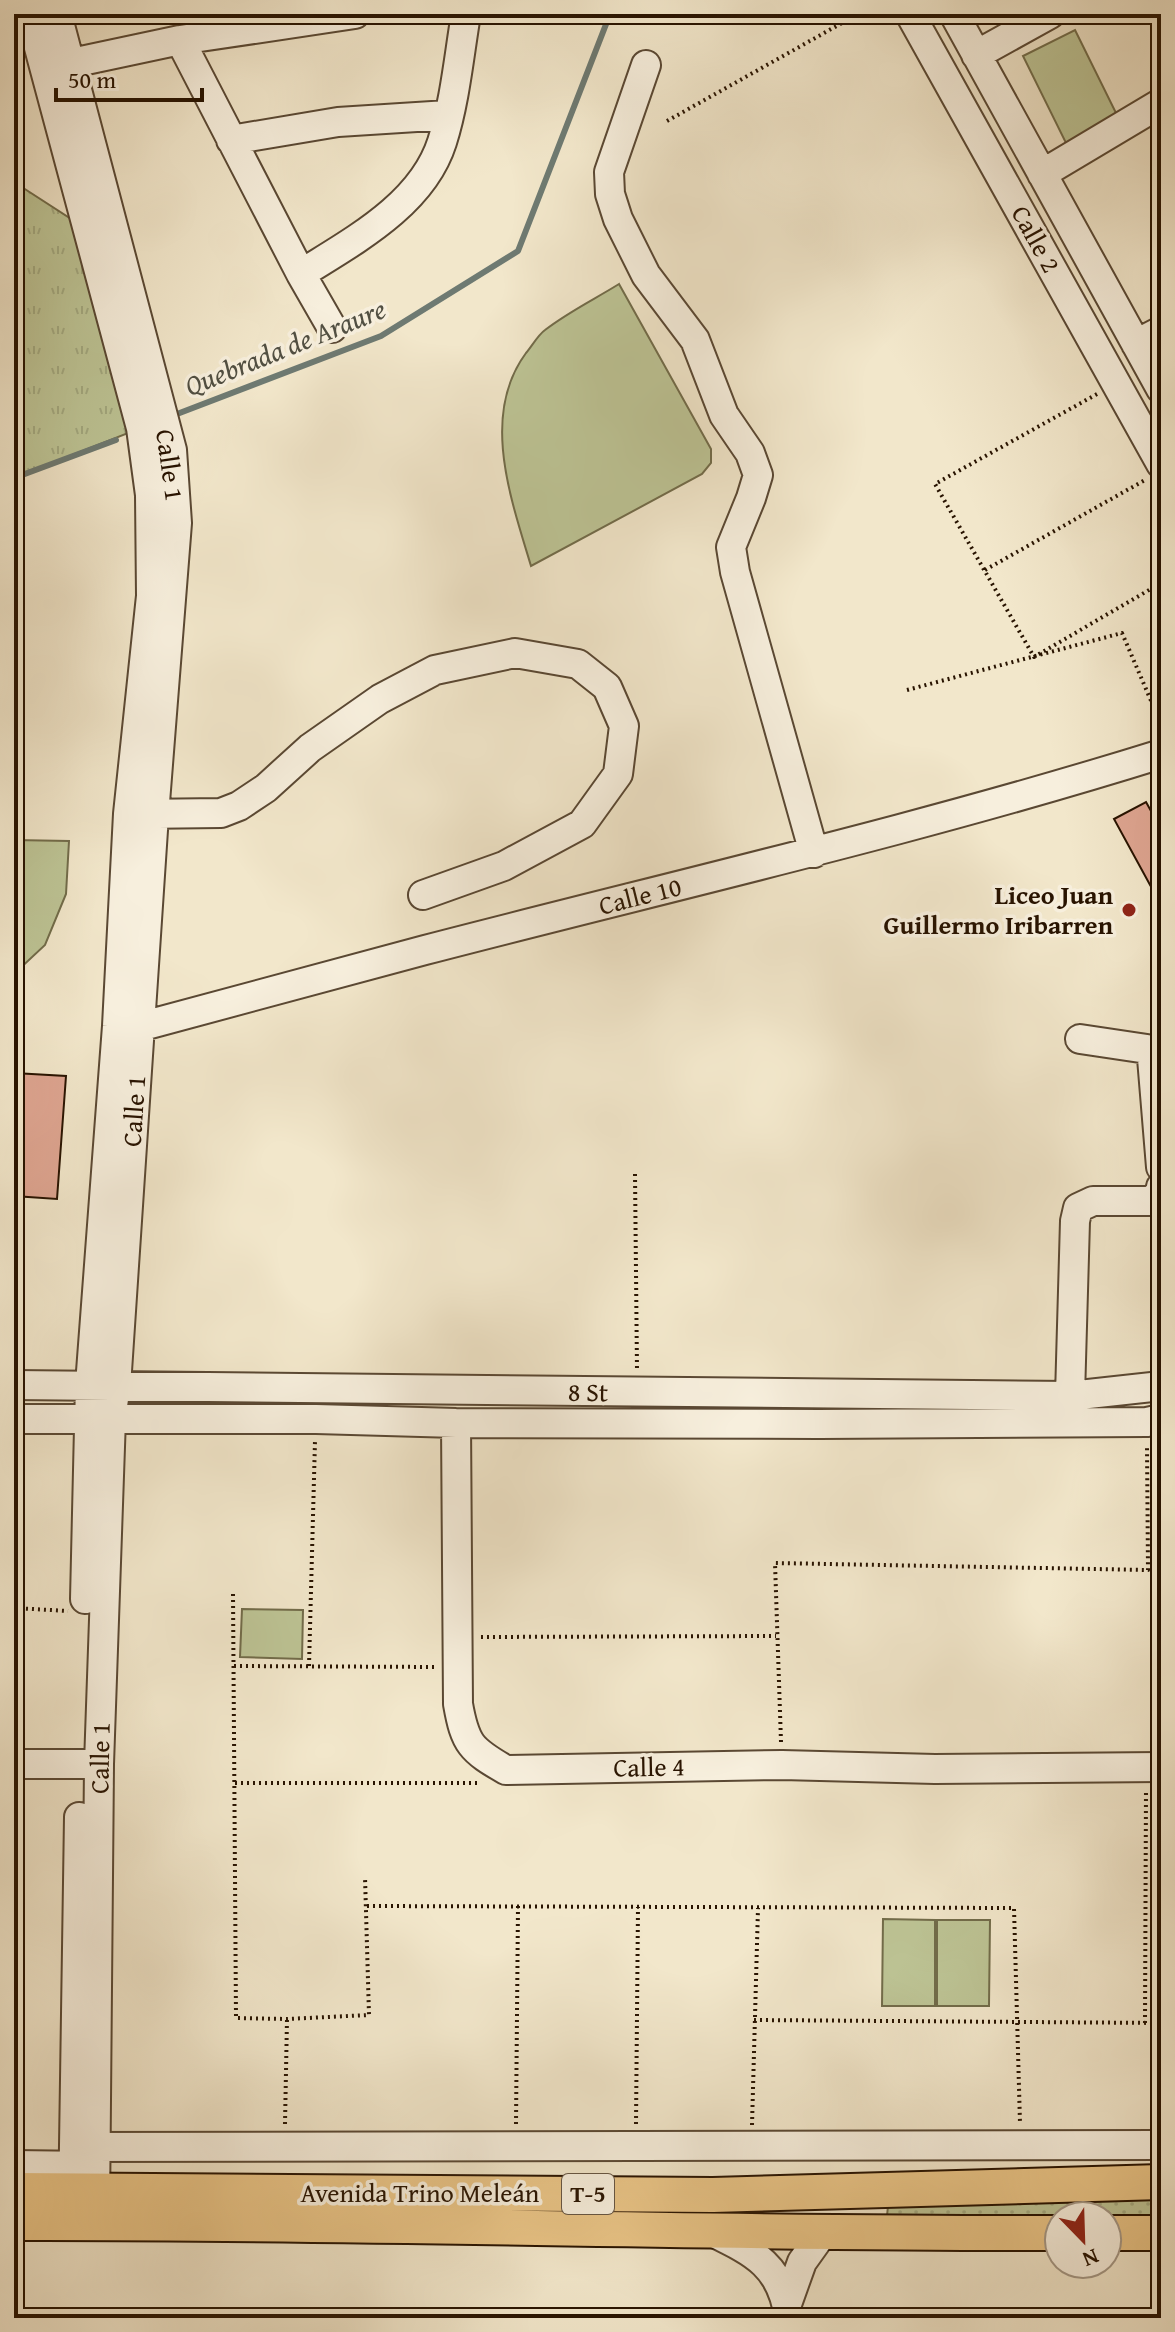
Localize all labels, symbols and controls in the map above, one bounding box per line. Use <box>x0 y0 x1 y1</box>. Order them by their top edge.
scale bar <box>56 52 202 102</box>
text: 50 m <box>68 62 116 97</box>
street label: Calle 2 <box>1002 198 1071 279</box>
water label: Quebrada de Araure <box>178 288 391 406</box>
street label: Calle 1 <box>146 427 195 503</box>
street label: Calle 10 <box>594 866 685 925</box>
place label: Liceo Juan Guillermo Iribarren <box>884 875 1114 944</box>
marker: Liceo Juan Guillermo Iribarren <box>1120 901 1138 919</box>
street label: Calle 1 <box>112 1074 155 1148</box>
street label: 8 St <box>568 1372 608 1411</box>
street label: Calle 1 <box>79 1722 120 1794</box>
street label: Calle 4 <box>613 1746 685 1787</box>
street label: Avenida Trino Meleán <box>301 2173 540 2212</box>
road number: T-5 <box>562 2174 614 2214</box>
north arrow <box>1043 2200 1123 2280</box>
text: N <box>1078 2241 1104 2276</box>

